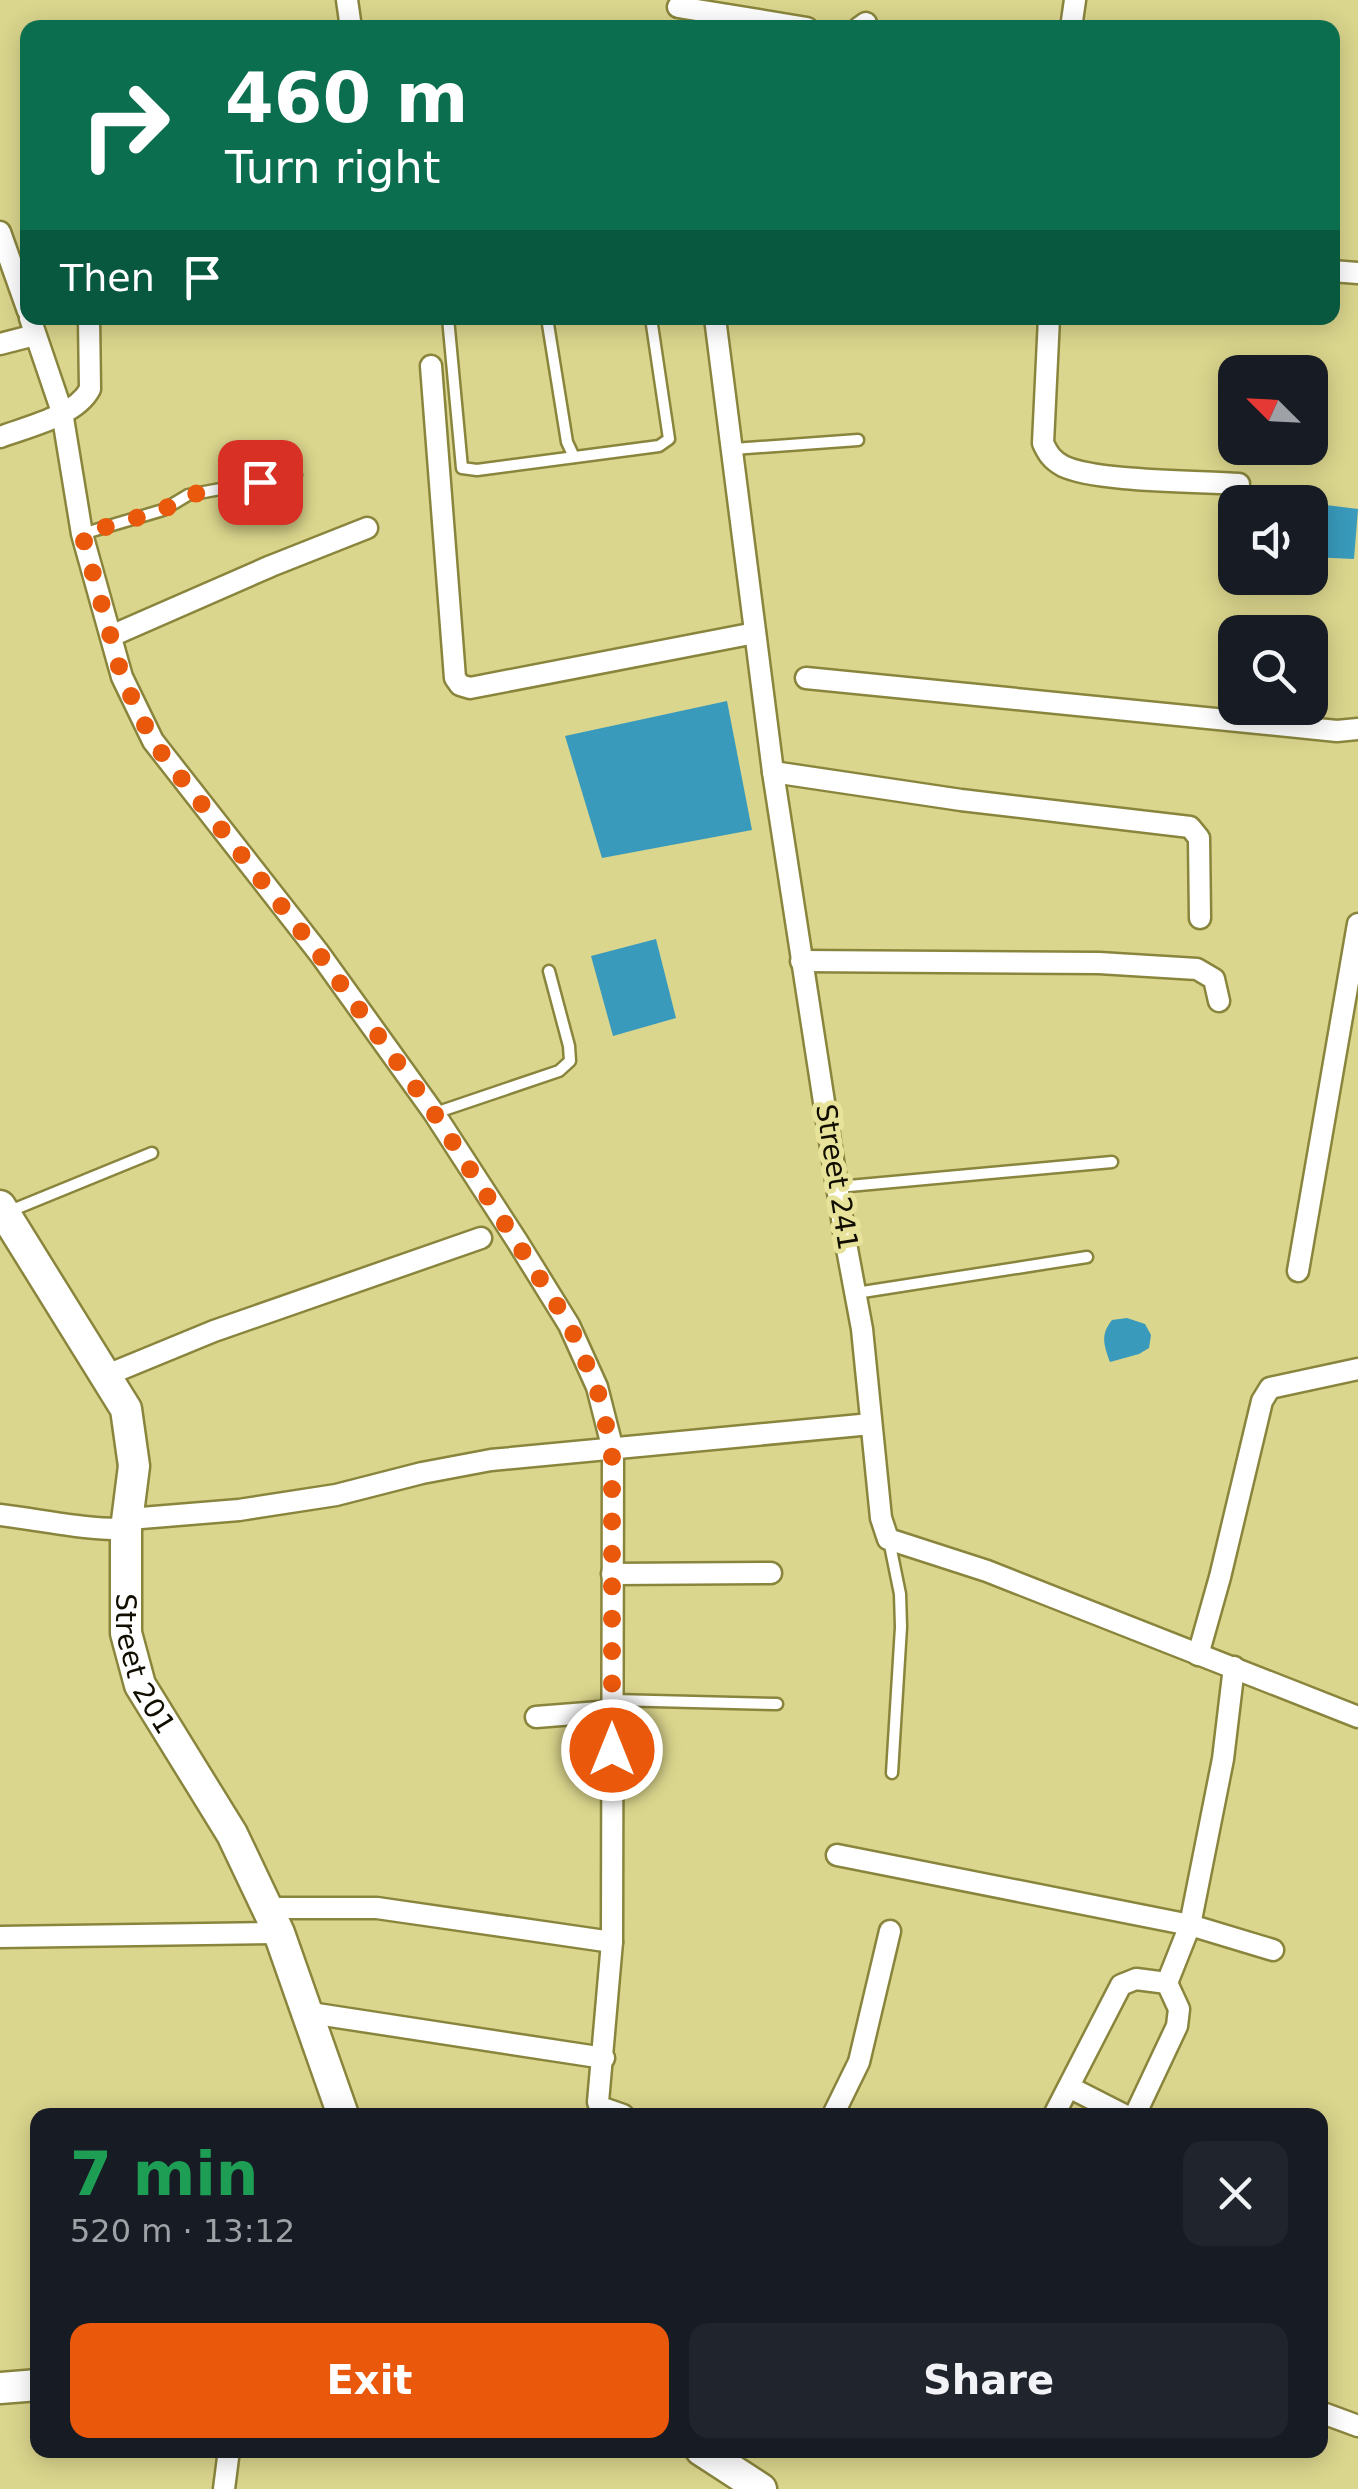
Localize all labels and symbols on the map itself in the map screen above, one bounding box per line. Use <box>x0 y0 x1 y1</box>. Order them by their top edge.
north arrow <box>1218 355 1328 465</box>
pin <box>218 440 303 525</box>
street label: Street 241 <box>809 1102 865 1252</box>
street label: Street 201 <box>110 1593 182 1740</box>
position arrow <box>560 1698 664 1802</box>

